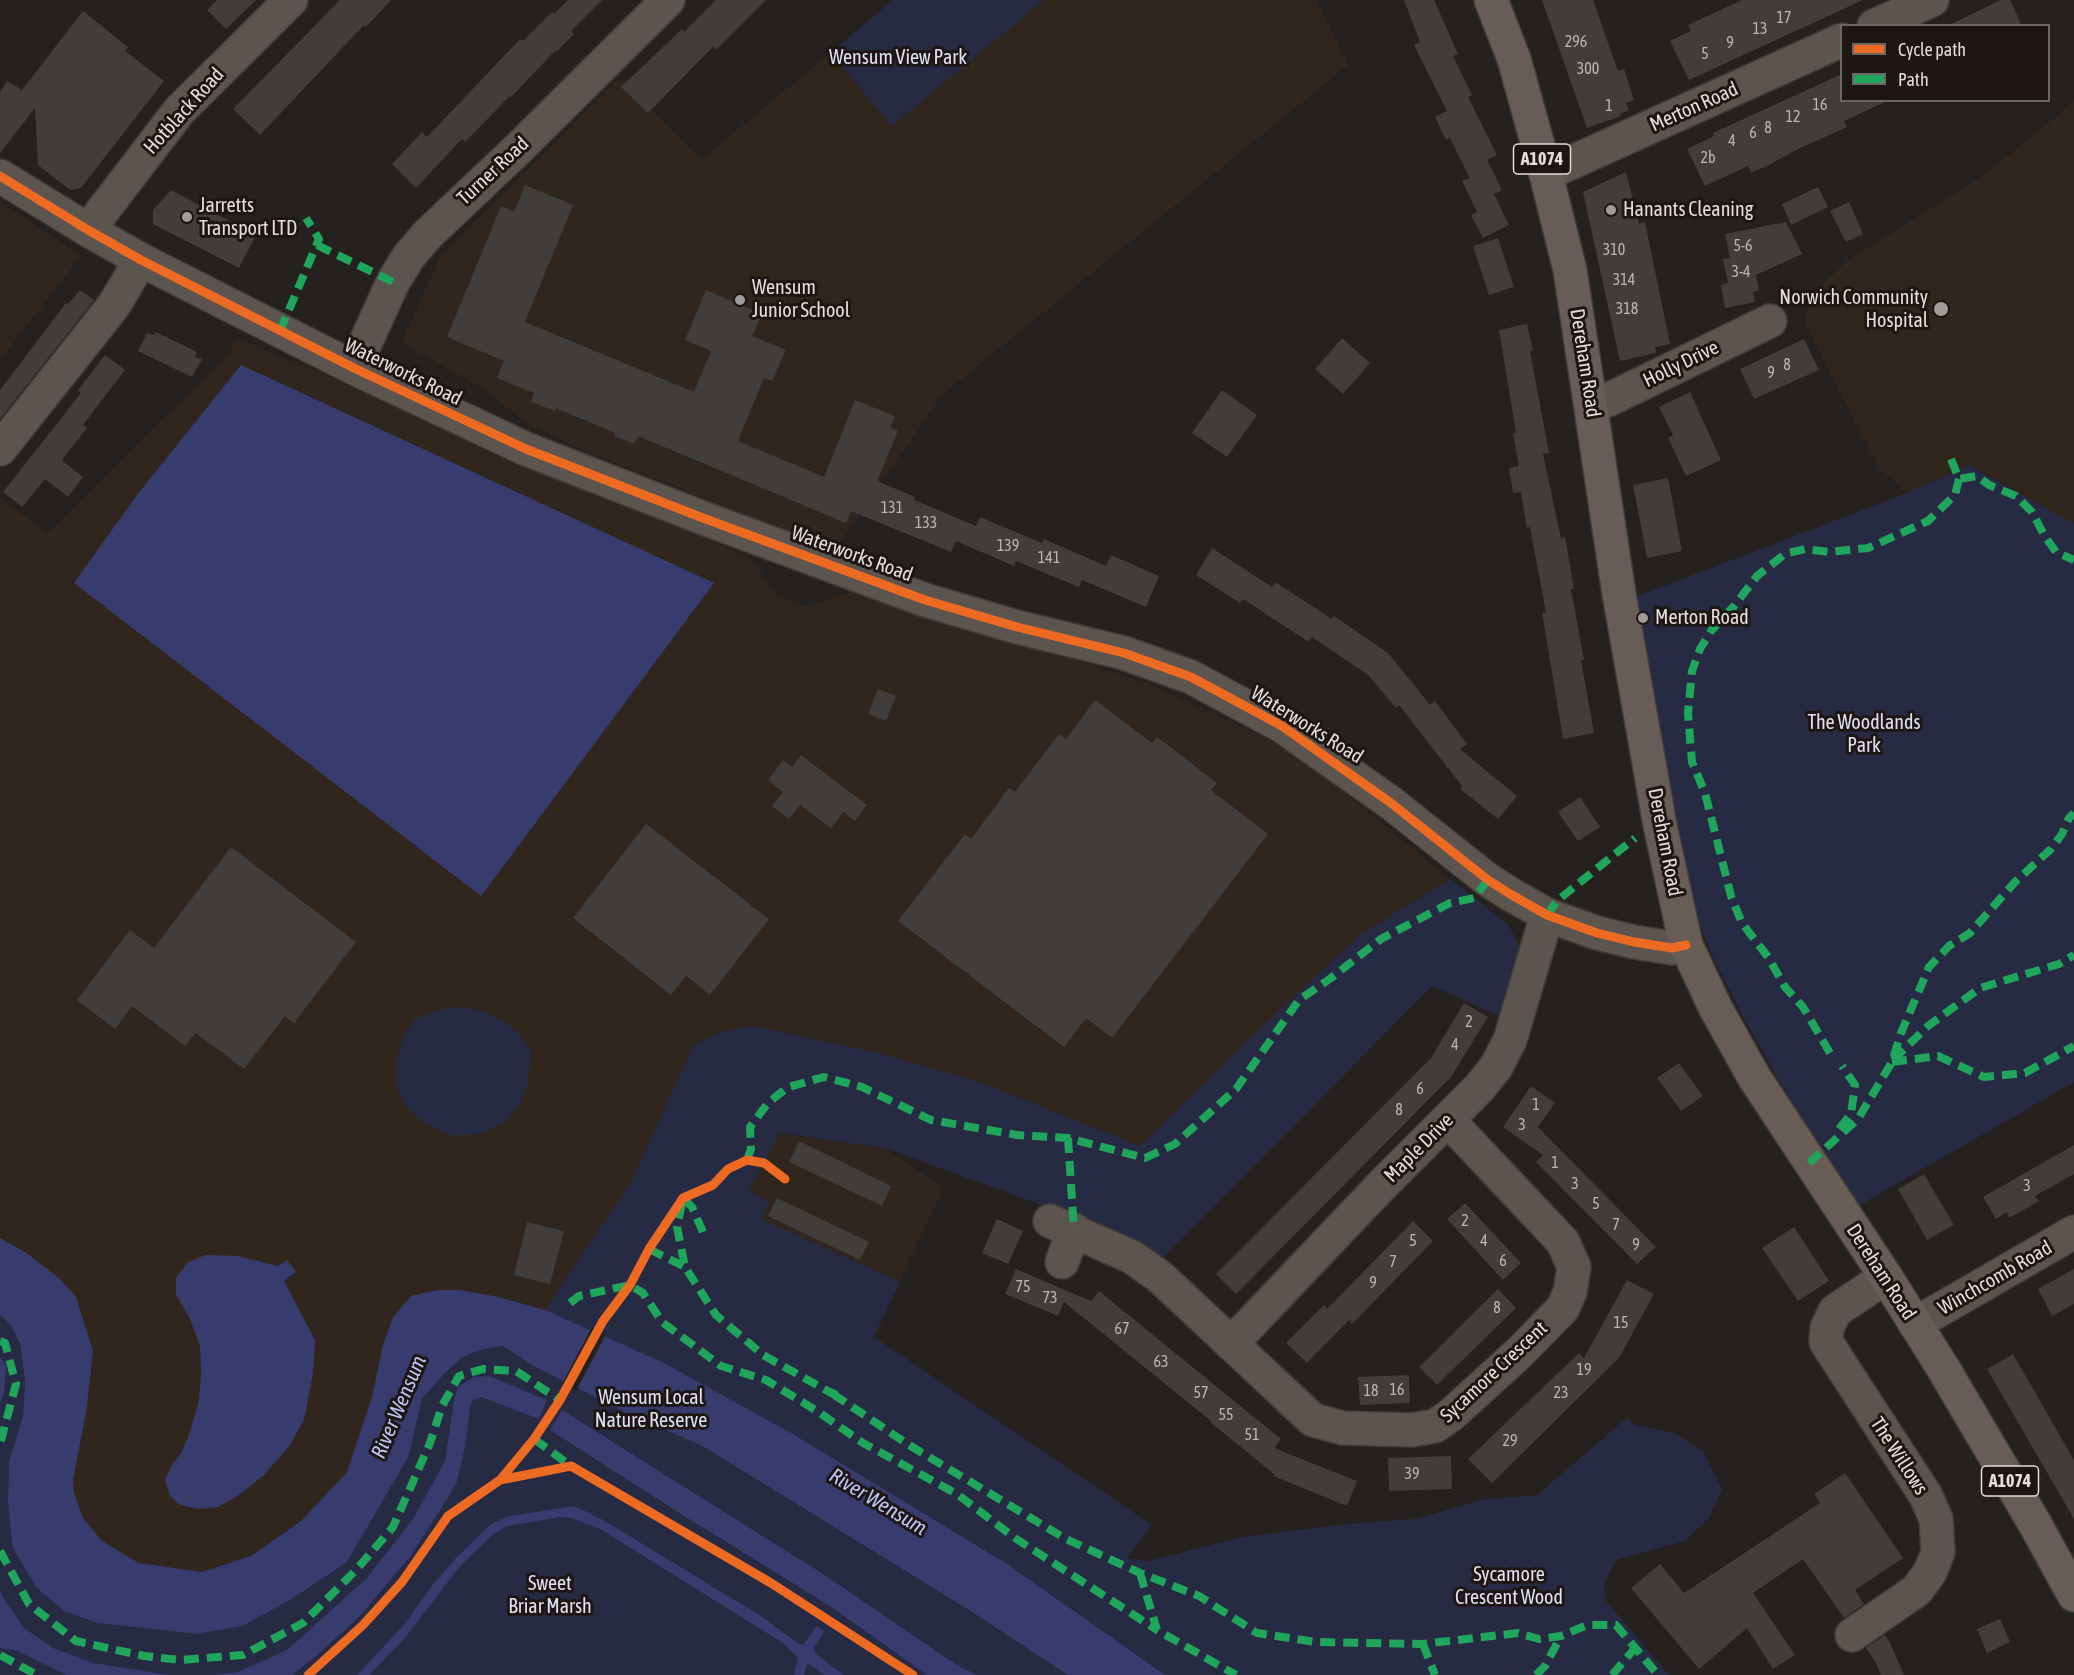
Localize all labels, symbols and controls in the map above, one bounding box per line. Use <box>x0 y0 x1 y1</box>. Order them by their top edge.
house number: 17 <box>1776 8 1792 28</box>
house number: 13 <box>1752 19 1768 39</box>
legend <box>1840 24 2050 102</box>
house number: 296 <box>1565 32 1587 52</box>
house number: 9 <box>1726 33 1734 53</box>
text: Cycle path <box>1898 39 1966 60</box>
house number: 5 <box>1701 44 1709 64</box>
park label: Wensum View Park <box>829 46 967 70</box>
house number: 300 <box>1577 59 1599 79</box>
street label: Hotblack Road <box>139 63 229 159</box>
text: Path <box>1898 69 1929 90</box>
street label: Merton Road <box>1646 77 1742 137</box>
house number: 16 <box>1812 95 1828 115</box>
house number: 1 <box>1605 96 1613 116</box>
house number: 12 <box>1785 107 1801 127</box>
house number: 8 <box>1764 118 1772 138</box>
house number: 6 <box>1749 123 1757 143</box>
house number: 4 <box>1728 131 1736 151</box>
street label: Turner Road <box>452 132 534 210</box>
road number: A1074 <box>1514 144 1570 174</box>
house number: 2b <box>1700 148 1716 168</box>
place label: Jarretts Transport LTD <box>199 194 297 241</box>
place label: Hanants Cleaning <box>1623 198 1753 222</box>
marker: Hanants Cleaning <box>1604 203 1618 217</box>
marker: Jarretts Transport LTD <box>180 210 194 224</box>
house number: 5-6 <box>1733 236 1753 256</box>
house number: 310 <box>1603 240 1625 260</box>
house number: 3-4 <box>1731 262 1751 282</box>
house number: 314 <box>1613 270 1635 290</box>
place label: Wensum Junior School <box>752 276 850 323</box>
place label: Norwich Community Hospital <box>1779 286 1928 333</box>
marker: Wensum Junior School <box>733 293 747 307</box>
house number: 318 <box>1616 299 1638 319</box>
marker: Norwich Community Hospital <box>1932 300 1950 318</box>
street label: Dereham Road <box>1565 307 1605 419</box>
street label: Waterworks Road <box>340 333 466 411</box>
street label: Holly Drive <box>1639 335 1723 393</box>
house number: 8 <box>1783 355 1791 375</box>
house number: 9 <box>1767 363 1775 383</box>
house number: 131 <box>881 498 903 518</box>
house number: 133 <box>915 513 937 533</box>
street label: Waterworks Road <box>788 521 916 587</box>
house number: 139 <box>997 536 1019 556</box>
house number: 141 <box>1038 548 1060 568</box>
place label: Merton Road <box>1655 606 1749 630</box>
marker: Merton Road <box>1636 611 1650 625</box>
street label: Waterworks Road <box>1247 681 1367 769</box>
park label: The Woodlands Park <box>1808 711 1920 758</box>
street label: Dereham Road <box>1643 786 1687 898</box>
house number: 2 <box>1465 1012 1473 1032</box>
house number: 4 <box>1451 1035 1459 1055</box>
house number: 6 <box>1416 1079 1424 1099</box>
house number: 1 <box>1532 1095 1540 1115</box>
house number: 8 <box>1395 1100 1403 1120</box>
street label: Maple Drive <box>1379 1108 1459 1188</box>
house number: 3 <box>1518 1115 1526 1135</box>
house number: 1 <box>1551 1153 1559 1173</box>
house number: 3 <box>1571 1174 1579 1194</box>
house number: 3 <box>2023 1176 2031 1196</box>
house number: 5 <box>1592 1194 1600 1214</box>
house number: 2 <box>1461 1211 1469 1231</box>
house number: 7 <box>1612 1215 1620 1235</box>
street label: Dereham Road <box>1841 1220 1921 1324</box>
house number: 5 <box>1409 1231 1417 1251</box>
house number: 4 <box>1480 1231 1488 1251</box>
house number: 9 <box>1632 1235 1640 1255</box>
street label: Winchcomb Road <box>1934 1236 2056 1320</box>
house number: 6 <box>1499 1251 1507 1271</box>
house number: 7 <box>1389 1252 1397 1272</box>
house number: 9 <box>1369 1273 1377 1293</box>
house number: 75 <box>1015 1277 1031 1297</box>
house number: 73 <box>1042 1288 1058 1308</box>
house number: 8 <box>1493 1298 1501 1318</box>
house number: 15 <box>1613 1313 1629 1333</box>
street label: Sycamore Crescent <box>1436 1316 1552 1428</box>
house number: 67 <box>1114 1319 1130 1339</box>
water label: River Wensum <box>366 1352 432 1462</box>
house number: 63 <box>1153 1352 1169 1372</box>
house number: 19 <box>1576 1360 1592 1380</box>
house number: 16 <box>1389 1380 1405 1400</box>
house number: 18 <box>1363 1381 1379 1401</box>
house number: 57 <box>1193 1383 1209 1403</box>
house number: 23 <box>1553 1383 1569 1403</box>
park label: Wensum Local Nature Reserve <box>595 1386 707 1433</box>
house number: 55 <box>1218 1405 1234 1425</box>
street label: The Willows <box>1865 1413 1933 1499</box>
house number: 51 <box>1244 1425 1260 1445</box>
house number: 29 <box>1502 1431 1518 1451</box>
water label: River Wensum <box>825 1463 931 1541</box>
house number: 39 <box>1404 1464 1420 1484</box>
road number: A1074 <box>1982 1466 2038 1496</box>
park label: Sycamore Crescent Wood <box>1455 1563 1563 1610</box>
park label: Sweet Briar Marsh <box>508 1572 592 1619</box>

